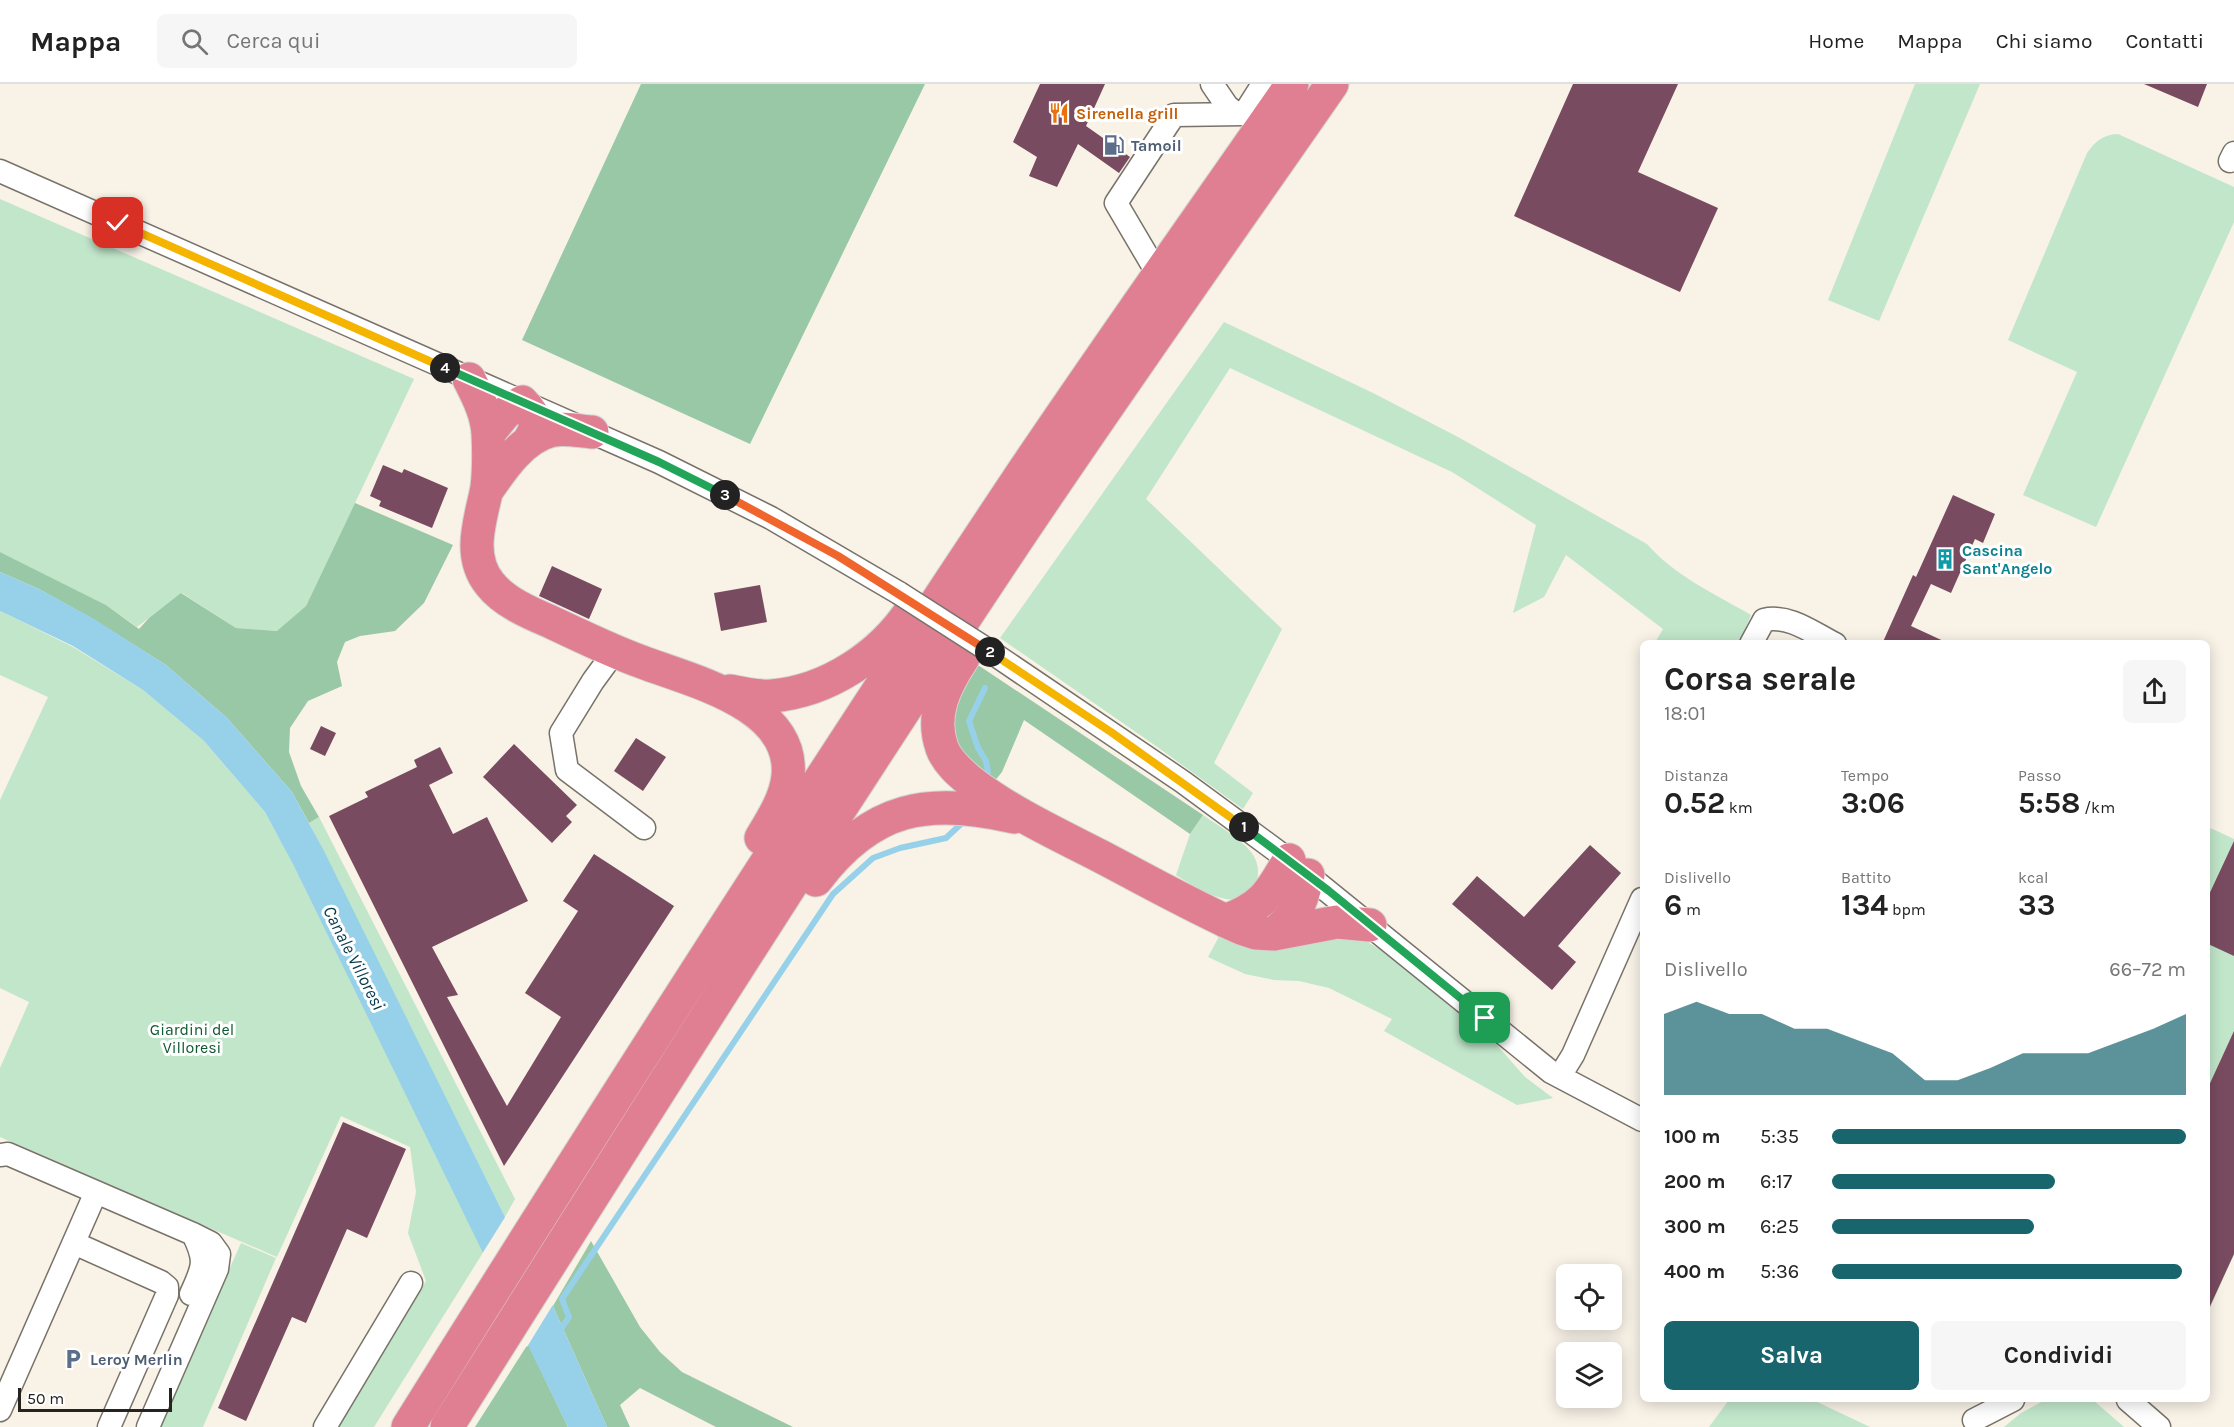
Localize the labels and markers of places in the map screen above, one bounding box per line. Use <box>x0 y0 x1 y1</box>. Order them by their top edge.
restaurant icon: Sirenella grill <box>1047 101 1071 125</box>
place label: Sirenella grill <box>1076 104 1178 123</box>
fuel station icon: Tamoil <box>1102 133 1126 157</box>
place label: Tamoil <box>1131 136 1182 155</box>
pin <box>92 197 143 248</box>
pin: 4 <box>430 353 460 383</box>
pin: 3 <box>710 480 740 510</box>
place label: Cascina Sant'Angelo <box>1962 541 2052 578</box>
building icon: Cascina Sant'Angelo <box>1933 547 1957 571</box>
pin: 2 <box>975 637 1005 667</box>
pin: 1 <box>1229 812 1259 842</box>
pin <box>1459 992 1510 1043</box>
parking icon: Leroy Merlin <box>61 1347 85 1371</box>
place label: Leroy Merlin <box>90 1350 183 1369</box>

